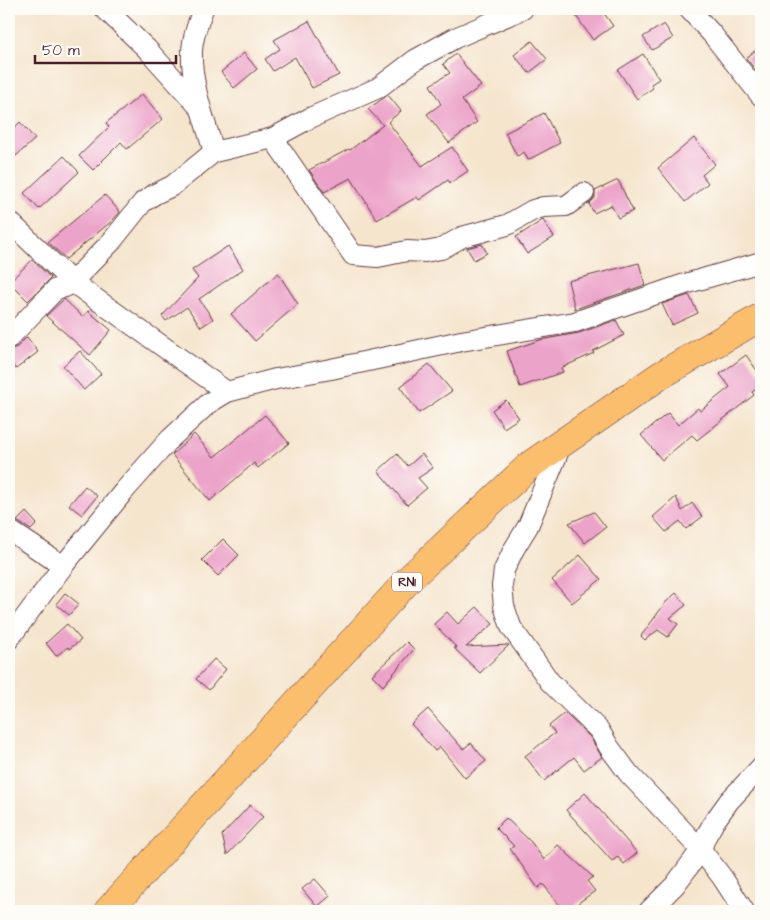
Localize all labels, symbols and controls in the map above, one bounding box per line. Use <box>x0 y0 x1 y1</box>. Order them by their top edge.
scale bar <box>35 32 176 64</box>
text: 50 m <box>42 40 80 61</box>
road number: RN1 <box>392 572 422 592</box>

